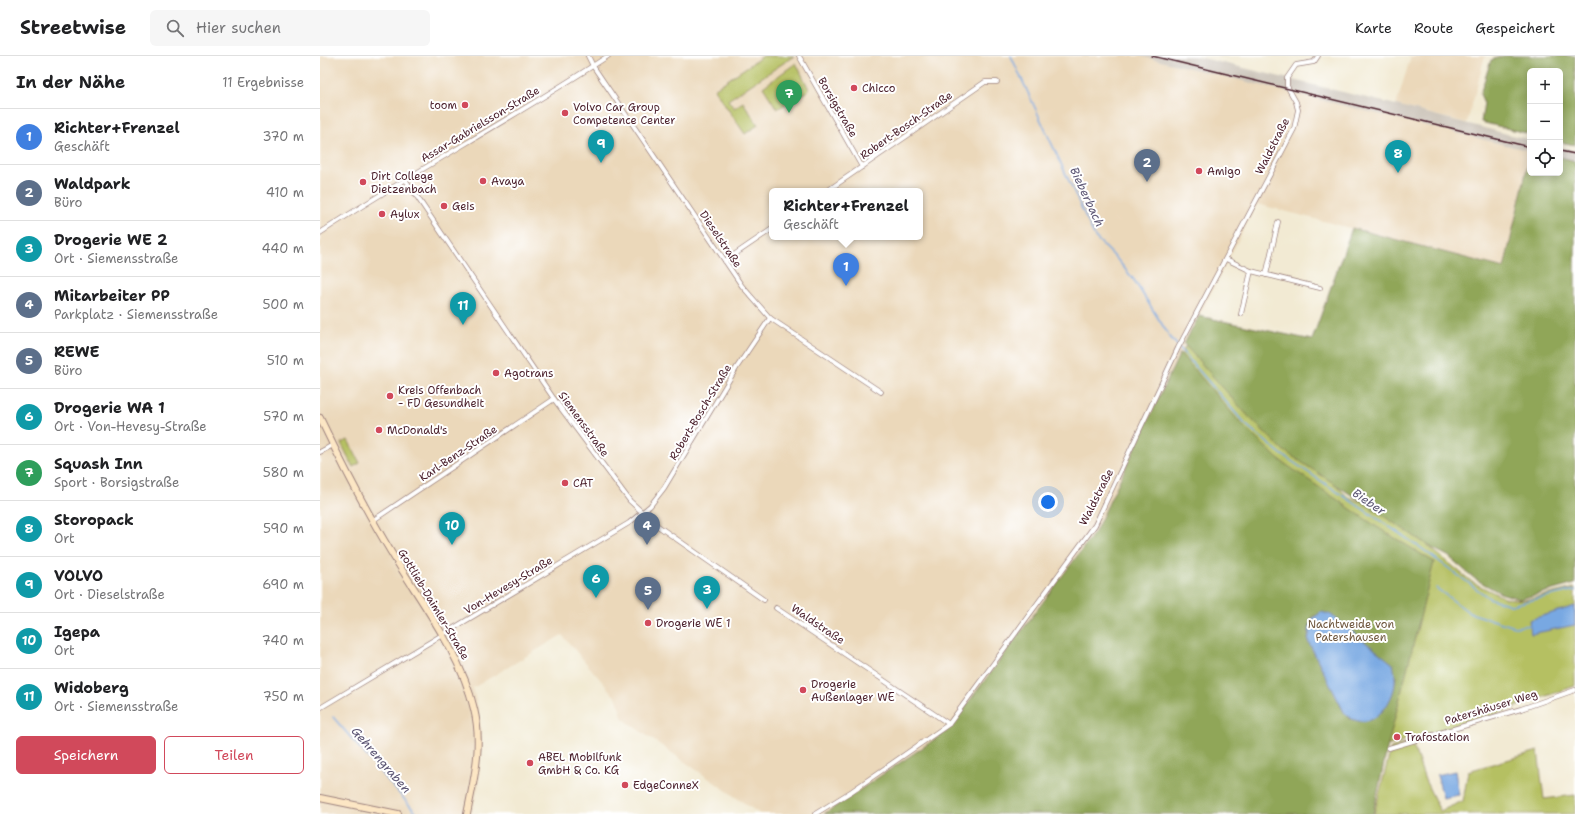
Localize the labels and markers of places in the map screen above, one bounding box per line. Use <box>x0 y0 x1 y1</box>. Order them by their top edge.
pin: 7 <box>776 80 802 113</box>
place label: Chicco <box>862 81 896 96</box>
marker: Chicco <box>849 83 859 93</box>
place label: toom <box>430 98 458 113</box>
marker: toom <box>460 100 470 110</box>
place label: Volvo Car Group Competence Center <box>573 100 676 128</box>
marker: Volvo Car Group Competence Center <box>560 108 570 118</box>
pin: 9 <box>588 130 614 163</box>
pin: 8 <box>1385 140 1411 173</box>
pin: 2 <box>1134 149 1160 182</box>
place label: Amigo <box>1207 164 1241 179</box>
marker: Amigo <box>1194 166 1204 176</box>
place label: Dirt College Dietzenbach <box>371 169 437 197</box>
place label: Avaya <box>491 174 524 189</box>
marker: Avaya <box>478 176 488 186</box>
marker: Dirt College Dietzenbach <box>358 177 368 187</box>
place label: Geis <box>452 199 475 214</box>
marker: Geis <box>439 201 449 211</box>
place label: Aylux <box>390 207 420 222</box>
marker: Aylux <box>377 209 387 219</box>
pin: 1 <box>833 253 859 286</box>
pin: 11 <box>450 292 476 325</box>
place label: Agotrans <box>504 366 553 381</box>
marker: Agotrans <box>491 368 501 378</box>
place label: Kreis Offenbach - FD Gesundheit <box>398 383 485 411</box>
marker: Kreis Offenbach - FD Gesundheit <box>385 391 395 401</box>
place label: McDonald's <box>387 423 447 438</box>
marker: McDonald's <box>374 425 384 435</box>
place label: CAT <box>573 476 594 491</box>
marker: CAT <box>560 478 570 488</box>
pin: 10 <box>439 512 465 545</box>
pin: 4 <box>634 512 660 545</box>
pin: 6 <box>583 565 609 598</box>
pin: 3 <box>694 576 720 609</box>
pin: 5 <box>635 577 661 610</box>
place label: Drogerie WE 1 <box>656 616 731 631</box>
marker: Drogerie WE 1 <box>643 618 653 628</box>
place label: Drogerie Außenlager WE <box>811 677 895 705</box>
marker: Drogerie Außenlager WE <box>798 685 808 695</box>
place label: Trafostation <box>1405 730 1470 745</box>
marker: Trafostation <box>1392 732 1402 742</box>
place label: ABEL Mobilfunk GmbH & Co. KG <box>538 750 622 778</box>
marker: ABEL Mobilfunk GmbH & Co. KG <box>525 758 535 768</box>
place label: EdgeConneX <box>633 778 699 793</box>
marker: EdgeConneX <box>620 780 630 790</box>

